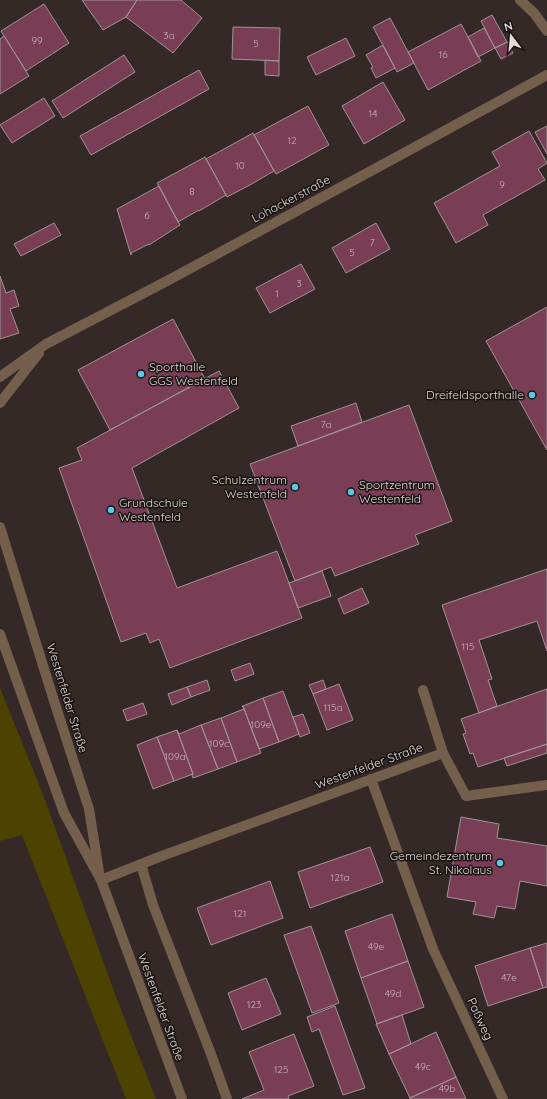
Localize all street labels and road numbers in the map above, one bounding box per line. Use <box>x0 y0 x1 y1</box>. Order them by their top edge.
street label: Lohackerstraße <box>249 171 333 226</box>
street label: Westenfelder Straße <box>44 641 91 754</box>
street label: Westenfelder Straße <box>313 739 425 792</box>
street label: Westenfelder Straße <box>135 951 188 1063</box>
street label: Paßweg <box>464 995 497 1042</box>

